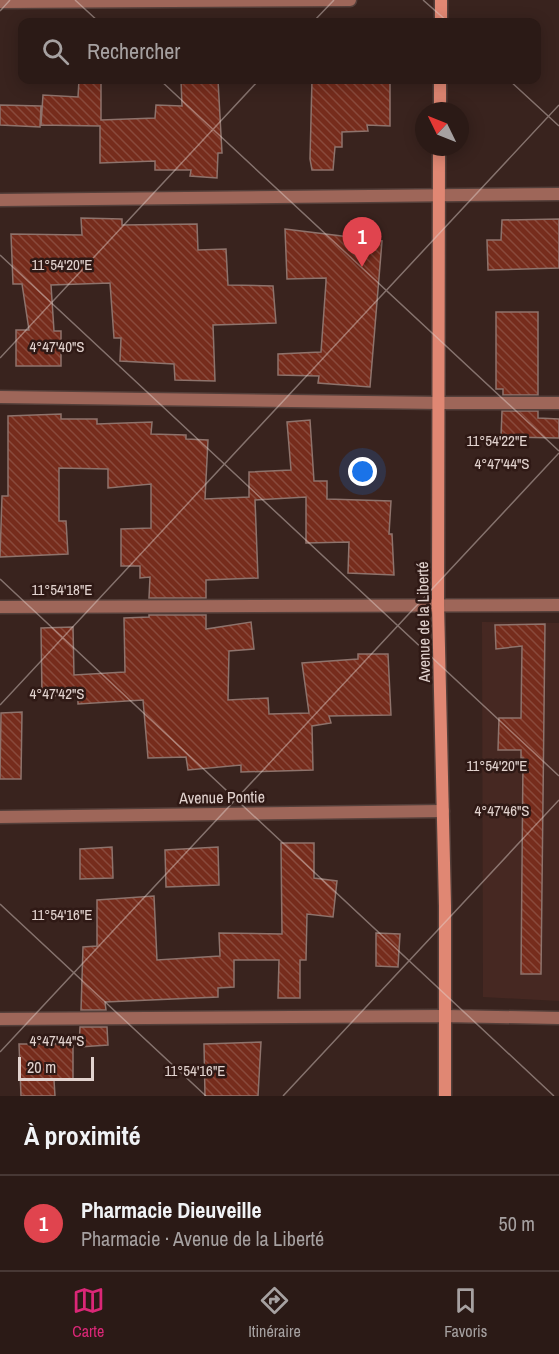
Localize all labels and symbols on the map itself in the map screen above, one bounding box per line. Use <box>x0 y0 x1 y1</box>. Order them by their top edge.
north arrow <box>415 102 469 156</box>
pin: 1 <box>342 218 382 267</box>
text: 11°54'20"E <box>31 254 93 275</box>
text: 4°47'40"S <box>29 336 85 357</box>
text: 11°54'22"E <box>466 430 528 451</box>
text: 4°47'44"S <box>474 453 530 474</box>
your location <box>348 457 377 486</box>
street label: Avenue de la Liberté <box>411 561 435 684</box>
text: 11°54'18"E <box>31 579 93 600</box>
text: 4°47'42"S <box>29 683 85 704</box>
text: 11°54'20"E <box>466 755 528 776</box>
street label: Avenue Pontie <box>178 785 265 809</box>
text: 4°47'46"S <box>474 800 530 821</box>
text: 11°54'16"E <box>31 904 93 925</box>
text: 4°47'44"S <box>29 1030 85 1051</box>
scale bar <box>18 1054 94 1082</box>
text: 11°54'16"E <box>164 1060 226 1081</box>

